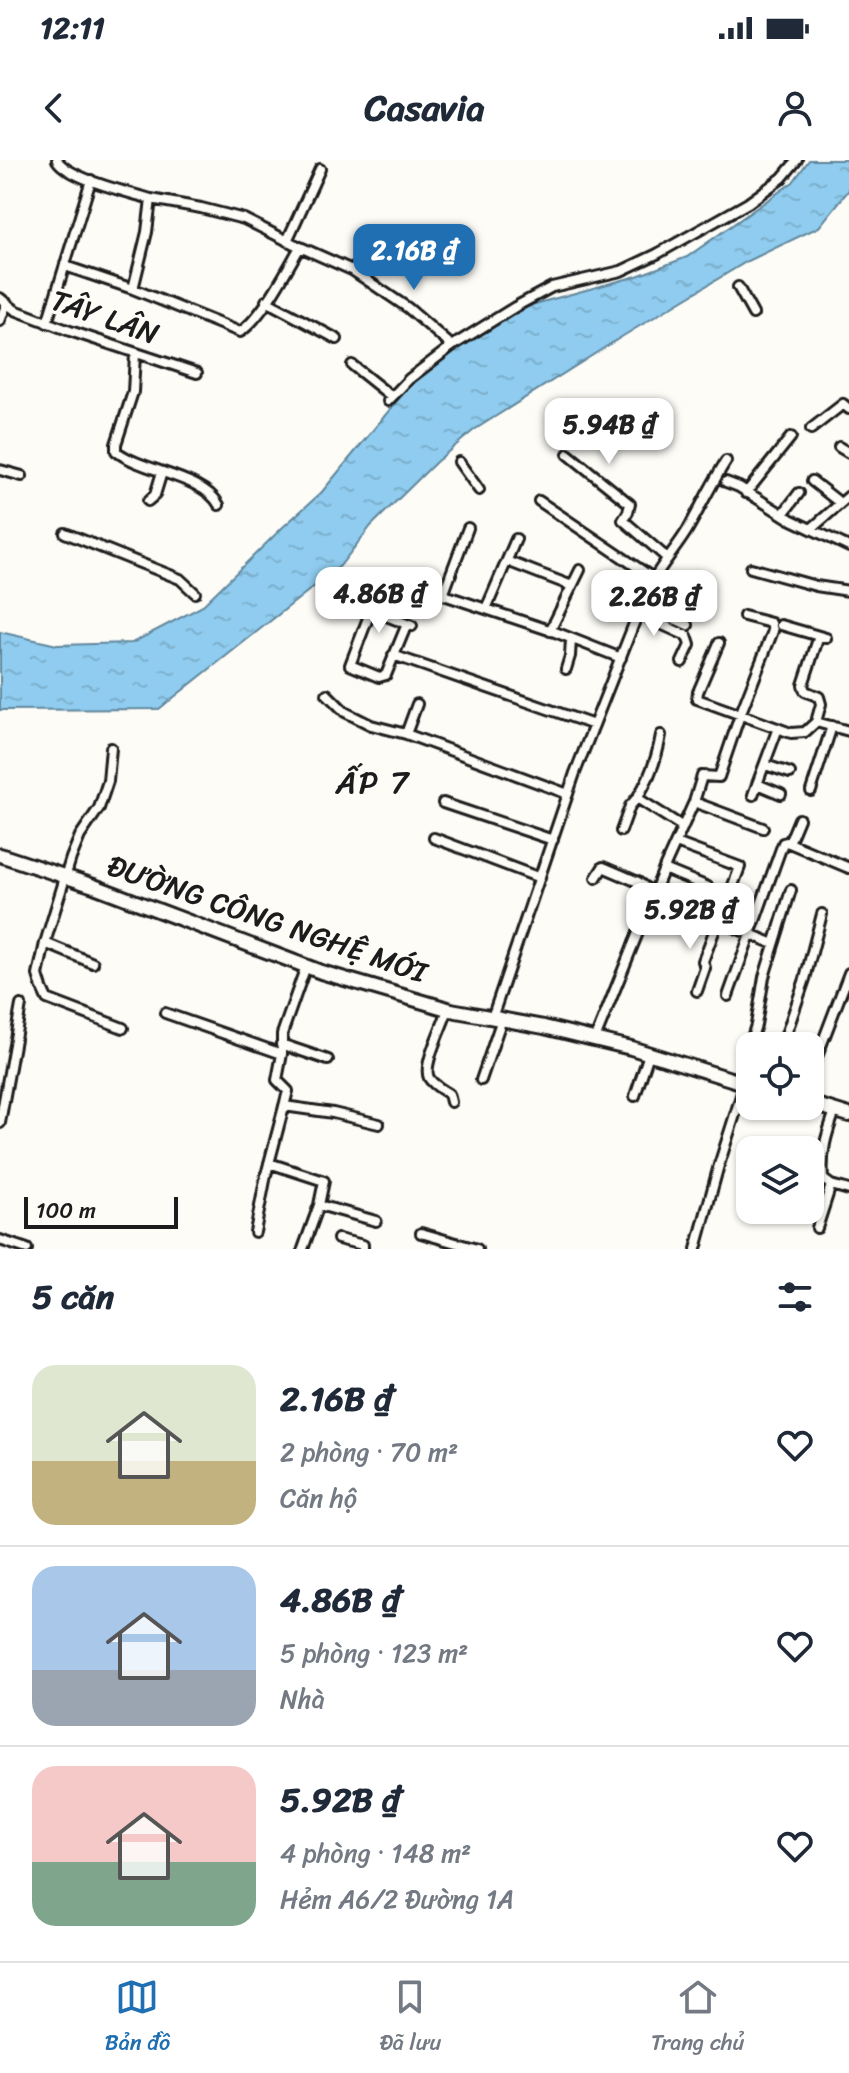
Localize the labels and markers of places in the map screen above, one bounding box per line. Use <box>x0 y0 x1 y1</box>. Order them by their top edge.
pin: 2.16B ₫ <box>340 224 488 292</box>
pin: 5.94B ₫ <box>535 398 683 466</box>
pin: 4.86B ₫ <box>305 567 453 635</box>
pin: 2.26B ₫ <box>580 570 728 638</box>
pin: 5.92B ₫ <box>616 883 764 951</box>

